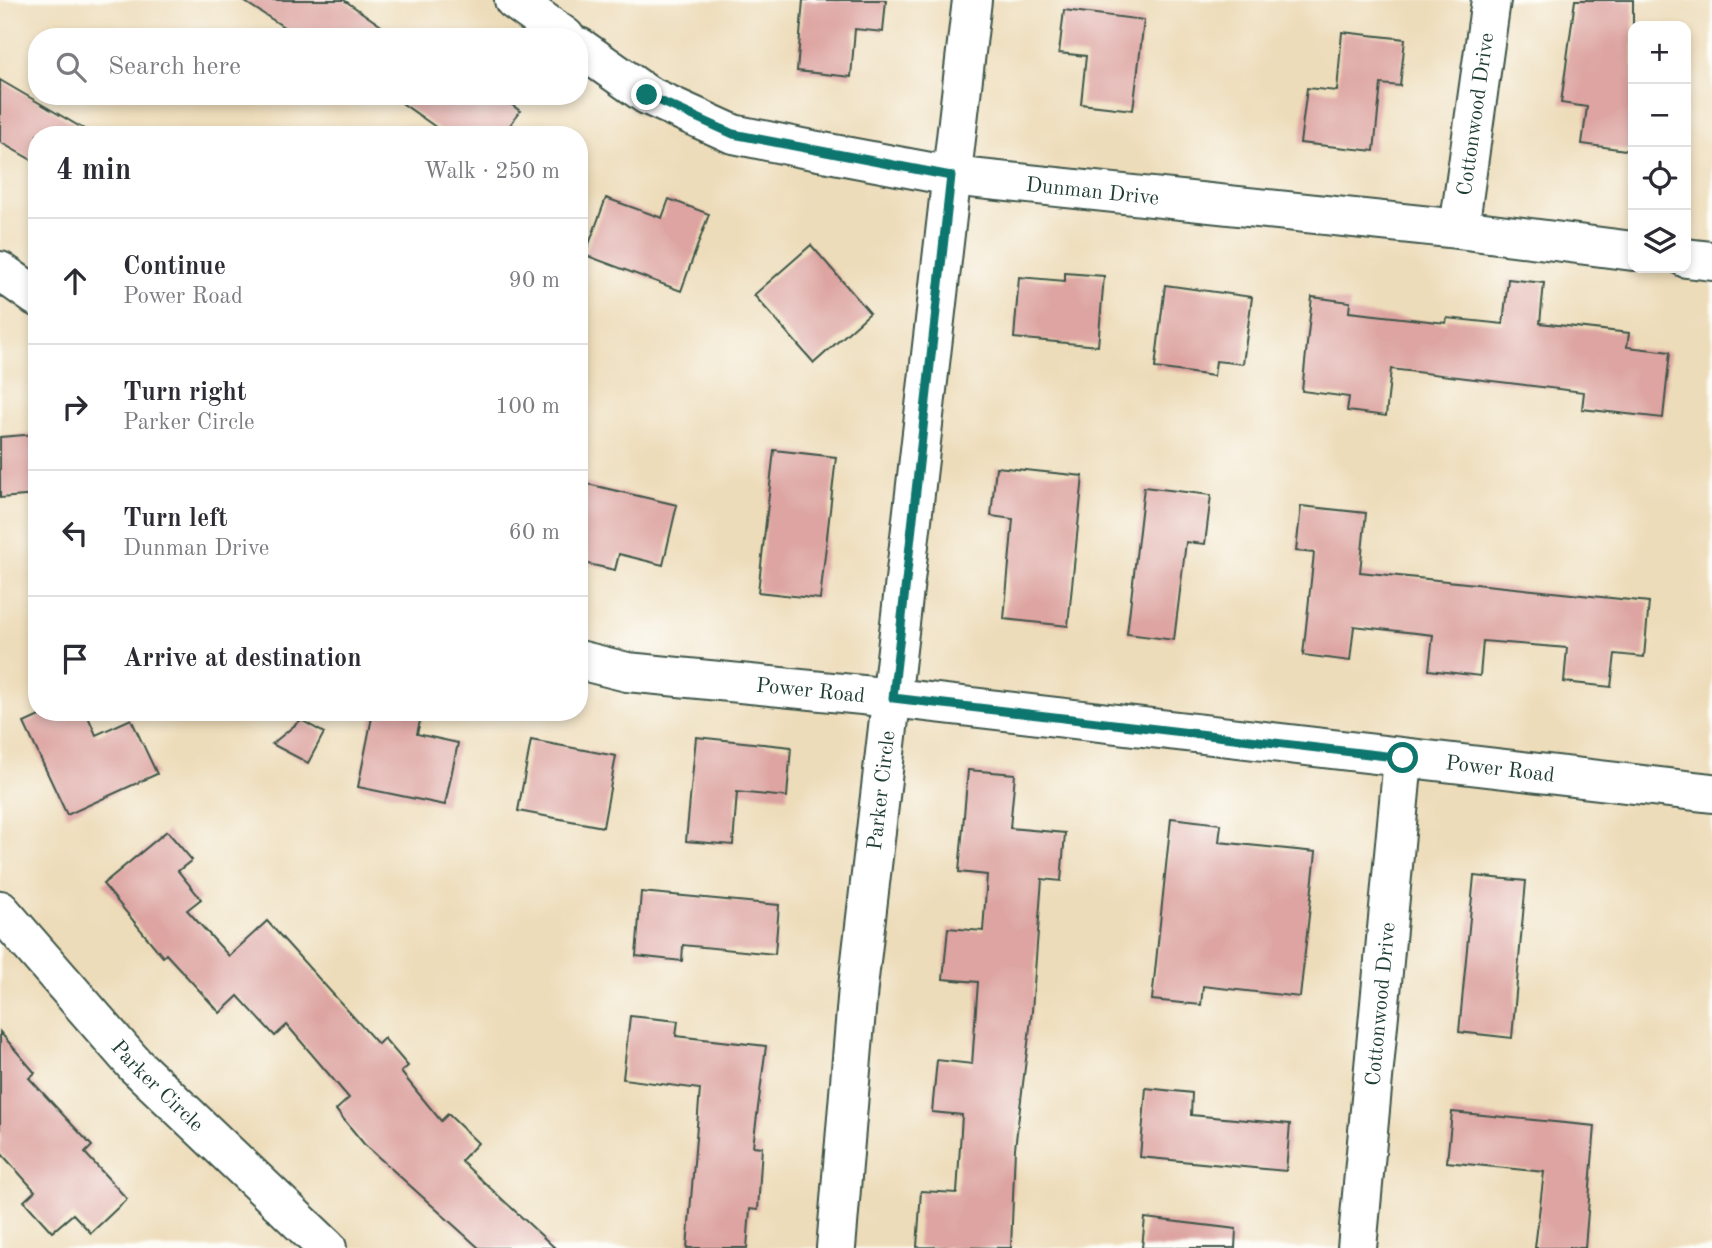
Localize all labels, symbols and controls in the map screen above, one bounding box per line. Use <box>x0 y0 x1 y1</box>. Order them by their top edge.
map controls <box>1628 21 1691 273</box>
button: + <box>1628 21 1691 84</box>
search box <box>28 28 588 105</box>
street label: Cottonwood Drive <box>1455 31 1498 197</box>
icon: search <box>52 48 90 86</box>
text: Search here <box>108 54 241 80</box>
route end <box>631 79 662 110</box>
button: − <box>1628 84 1691 147</box>
button: locate <box>1628 147 1691 210</box>
text: 4 min <box>56 156 131 186</box>
text: Walk · 250 m <box>424 160 560 183</box>
street label: Dunman Drive <box>1025 175 1160 210</box>
button: layers <box>1628 210 1691 273</box>
text: Continue <box>123 254 226 280</box>
icon: ahead <box>56 262 94 300</box>
text: 90 m <box>509 269 560 292</box>
text: Power Road <box>123 285 243 308</box>
text: Turn right <box>123 380 246 406</box>
icon: right <box>56 388 94 426</box>
text: 100 m <box>495 395 560 418</box>
text: Parker Circle <box>123 411 255 434</box>
text: Turn left <box>123 506 228 532</box>
icon: left <box>56 514 94 552</box>
text: 60 m <box>509 521 560 544</box>
text: Dunman Drive <box>123 537 269 560</box>
icon: arrive <box>56 640 94 678</box>
text: Arrive at destination <box>123 646 362 672</box>
street label: Power Road <box>755 676 866 707</box>
street label: Parker Circle <box>865 729 900 851</box>
route start <box>1387 742 1418 773</box>
street label: Power Road <box>1444 753 1556 787</box>
street label: Cottonwood Drive <box>1363 921 1400 1087</box>
street label: Parker Circle <box>106 1037 207 1136</box>

